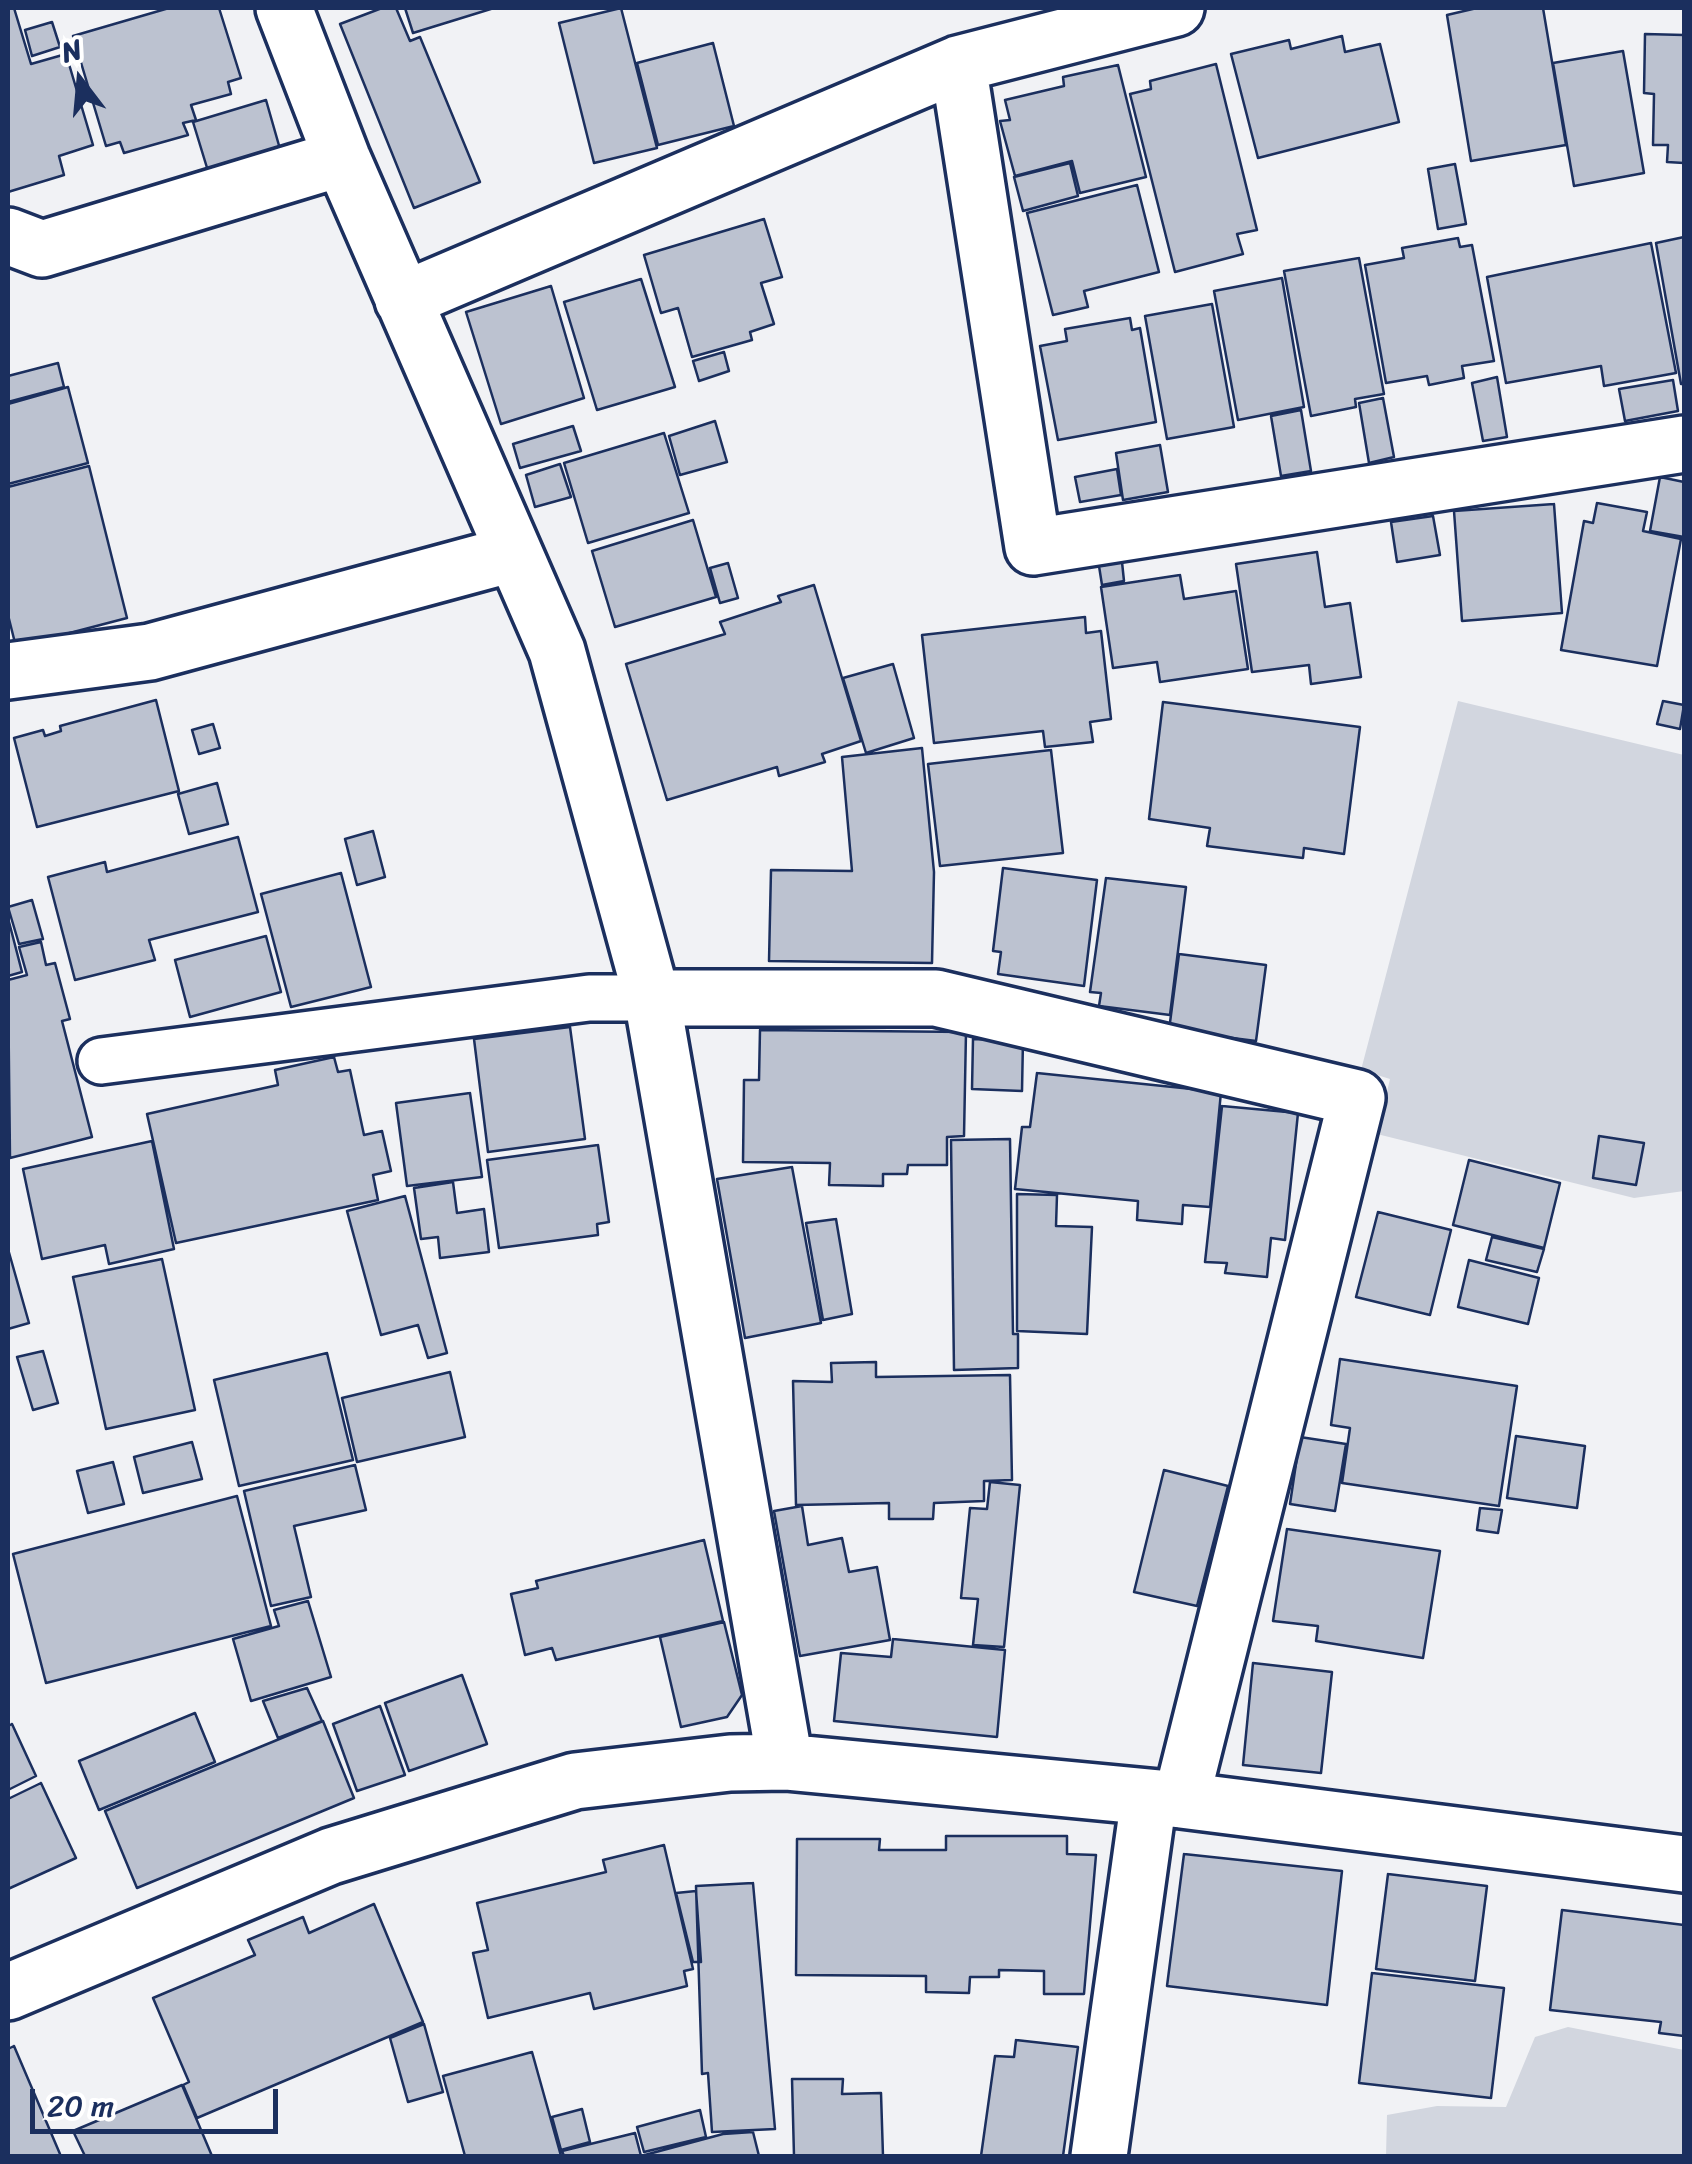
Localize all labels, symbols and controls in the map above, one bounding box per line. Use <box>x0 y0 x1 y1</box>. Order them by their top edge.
text: N <box>56 24 88 77</box>
north arrow <box>30 30 130 130</box>
scale bar <box>35 2069 282 2131</box>
text: 20 m <box>47 2079 114 2133</box>

